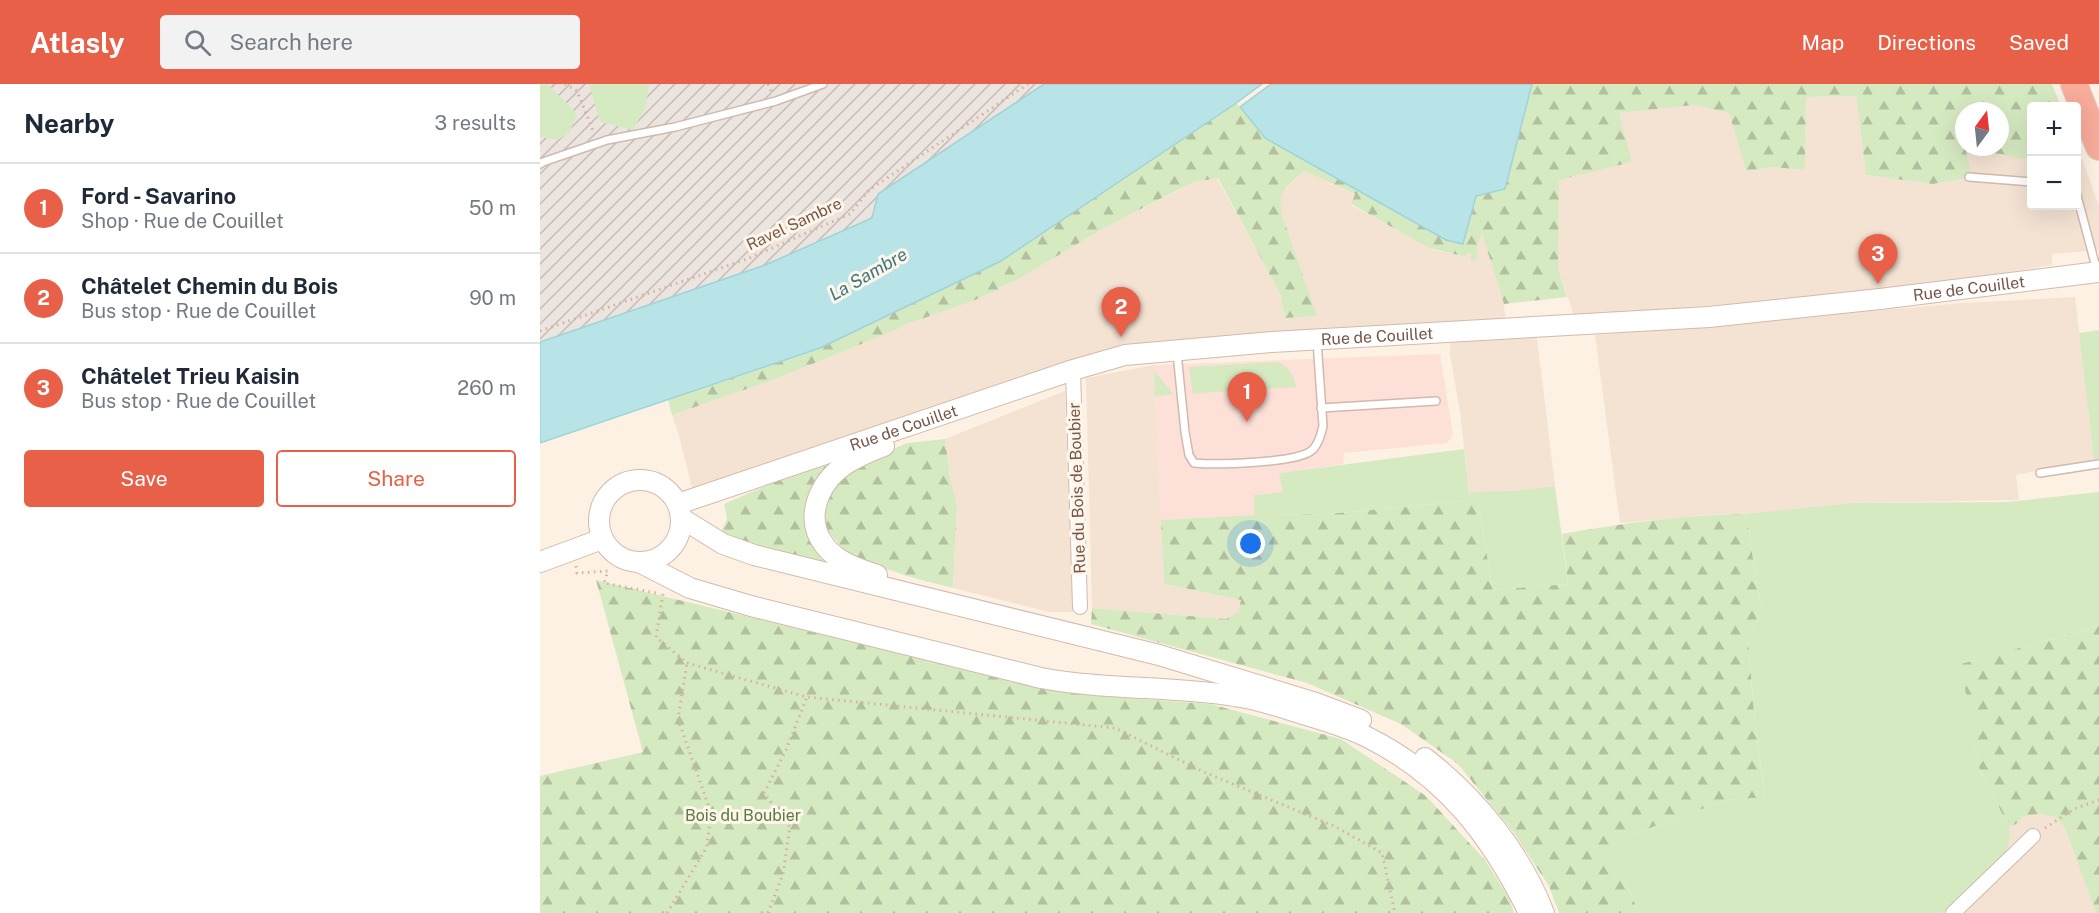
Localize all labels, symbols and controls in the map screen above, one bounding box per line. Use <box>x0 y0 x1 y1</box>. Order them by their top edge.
search box <box>160 15 580 69</box>
text: Atlasly <box>30 26 124 59</box>
icon: search <box>181 26 214 59</box>
text: Search here <box>229 29 353 55</box>
text: Map <box>1802 30 1844 55</box>
text: Directions <box>1877 30 1976 55</box>
text: Saved <box>2009 30 2069 55</box>
north arrow <box>1955 102 2009 156</box>
map controls <box>2027 102 2081 210</box>
button: + <box>2027 102 2081 156</box>
text: Nearby <box>24 108 114 139</box>
text: 3 results <box>435 111 516 135</box>
button: − <box>2027 156 2081 210</box>
text: Ford - Savarino <box>81 183 236 209</box>
street label: Ravel Sambre <box>743 194 845 254</box>
text: 1 <box>39 196 48 220</box>
text: 50 m <box>469 196 516 220</box>
text: Shop · Rue de Couillet <box>81 209 284 233</box>
pin: 3 <box>1858 234 1898 284</box>
water label: La Sambre <box>825 243 911 305</box>
street label: Rue de Couillet <box>1912 272 2026 304</box>
text: Châtelet Chemin du Bois <box>81 273 338 299</box>
text: 2 <box>37 286 50 310</box>
text: 90 m <box>469 286 516 310</box>
pin: 2 <box>1102 288 1140 337</box>
text: Bus stop · Rue de Couillet <box>81 299 316 323</box>
street label: Rue de Couillet <box>1320 323 1434 349</box>
text: Châtelet Trieu Kaisin <box>81 363 300 389</box>
pin: 1 <box>1228 372 1266 422</box>
text: 3 <box>37 376 50 400</box>
text: 260 m <box>457 376 516 400</box>
text: Bus stop · Rue de Couillet <box>81 389 316 413</box>
street label: Rue de Couillet <box>847 400 960 455</box>
street label: Rue du Bois de Boubier <box>1065 402 1089 574</box>
button: Save <box>24 450 264 507</box>
button: Share <box>276 450 516 507</box>
your location <box>1236 529 1265 558</box>
park label: Bois du Boubier <box>685 806 801 825</box>

